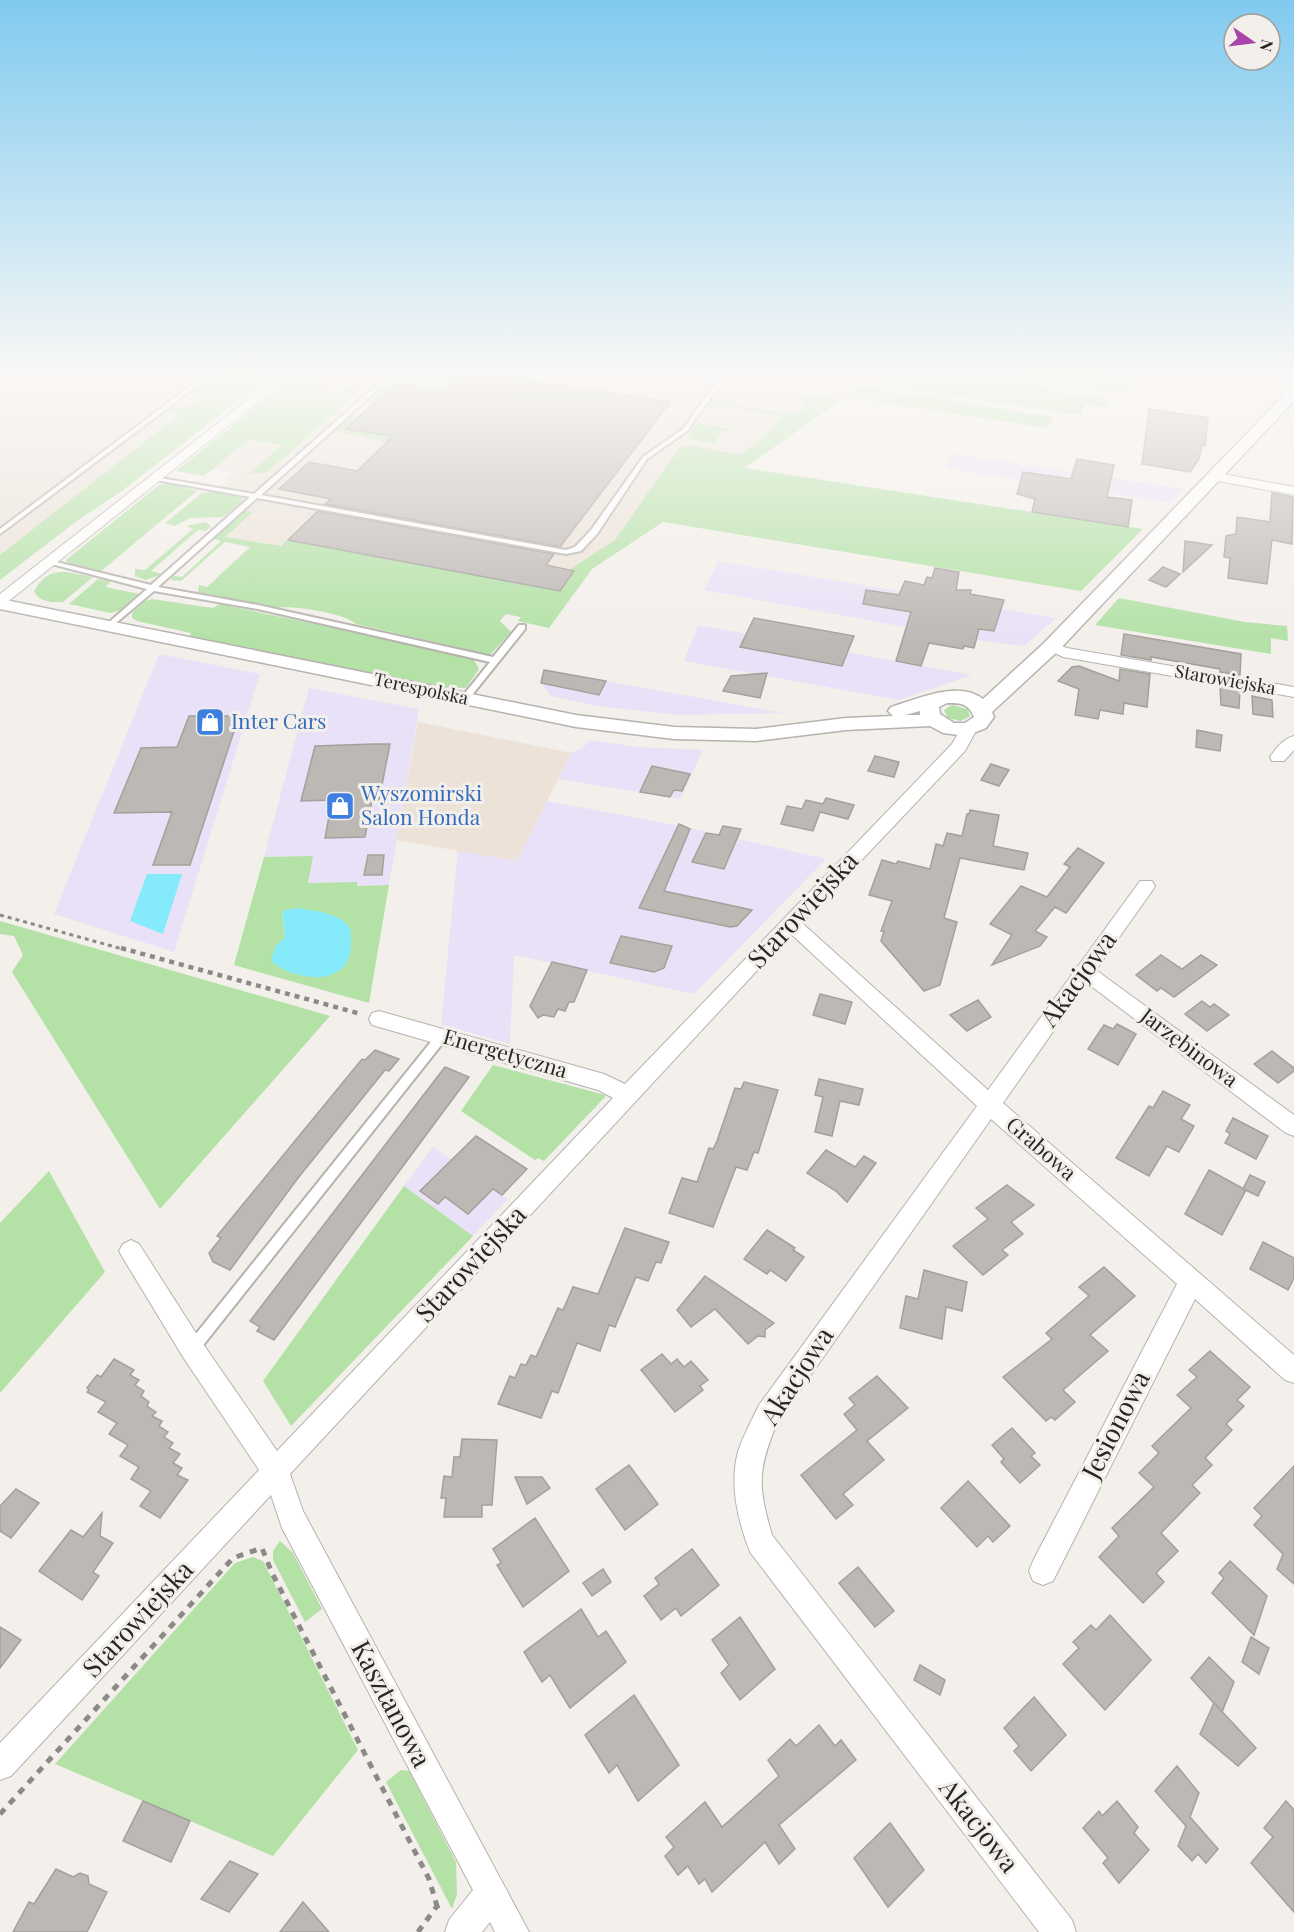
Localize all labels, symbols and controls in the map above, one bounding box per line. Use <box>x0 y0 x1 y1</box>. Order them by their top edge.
north arrow <box>1222 12 1282 72</box>
text: N <box>1255 38 1279 54</box>
street label: Starowiejska <box>1173 658 1278 700</box>
street label: Terespolska <box>372 666 471 710</box>
shop icon: Inter Cars <box>194 706 226 738</box>
place label: Inter Cars <box>231 706 327 734</box>
place label: Wyszomirski Salon Honda <box>360 778 482 830</box>
shop icon: Wyszomirski Salon Honda <box>324 790 356 822</box>
street label: Starowiejska <box>739 843 865 975</box>
street label: Akacjowa <box>1030 923 1123 1034</box>
street label: Jarzębinowa <box>1135 1000 1245 1093</box>
street label: Energetyczna <box>440 1021 571 1083</box>
street label: Grabowa <box>1001 1109 1084 1186</box>
street label: Starowiejska <box>407 1197 533 1329</box>
street label: Akacjowa <box>751 1320 840 1432</box>
street label: Jesionowa <box>1072 1364 1157 1485</box>
street label: Starowiejska <box>74 1552 200 1684</box>
street label: Kasztanowa <box>344 1634 440 1773</box>
street label: Akacjowa <box>932 1770 1028 1879</box>

